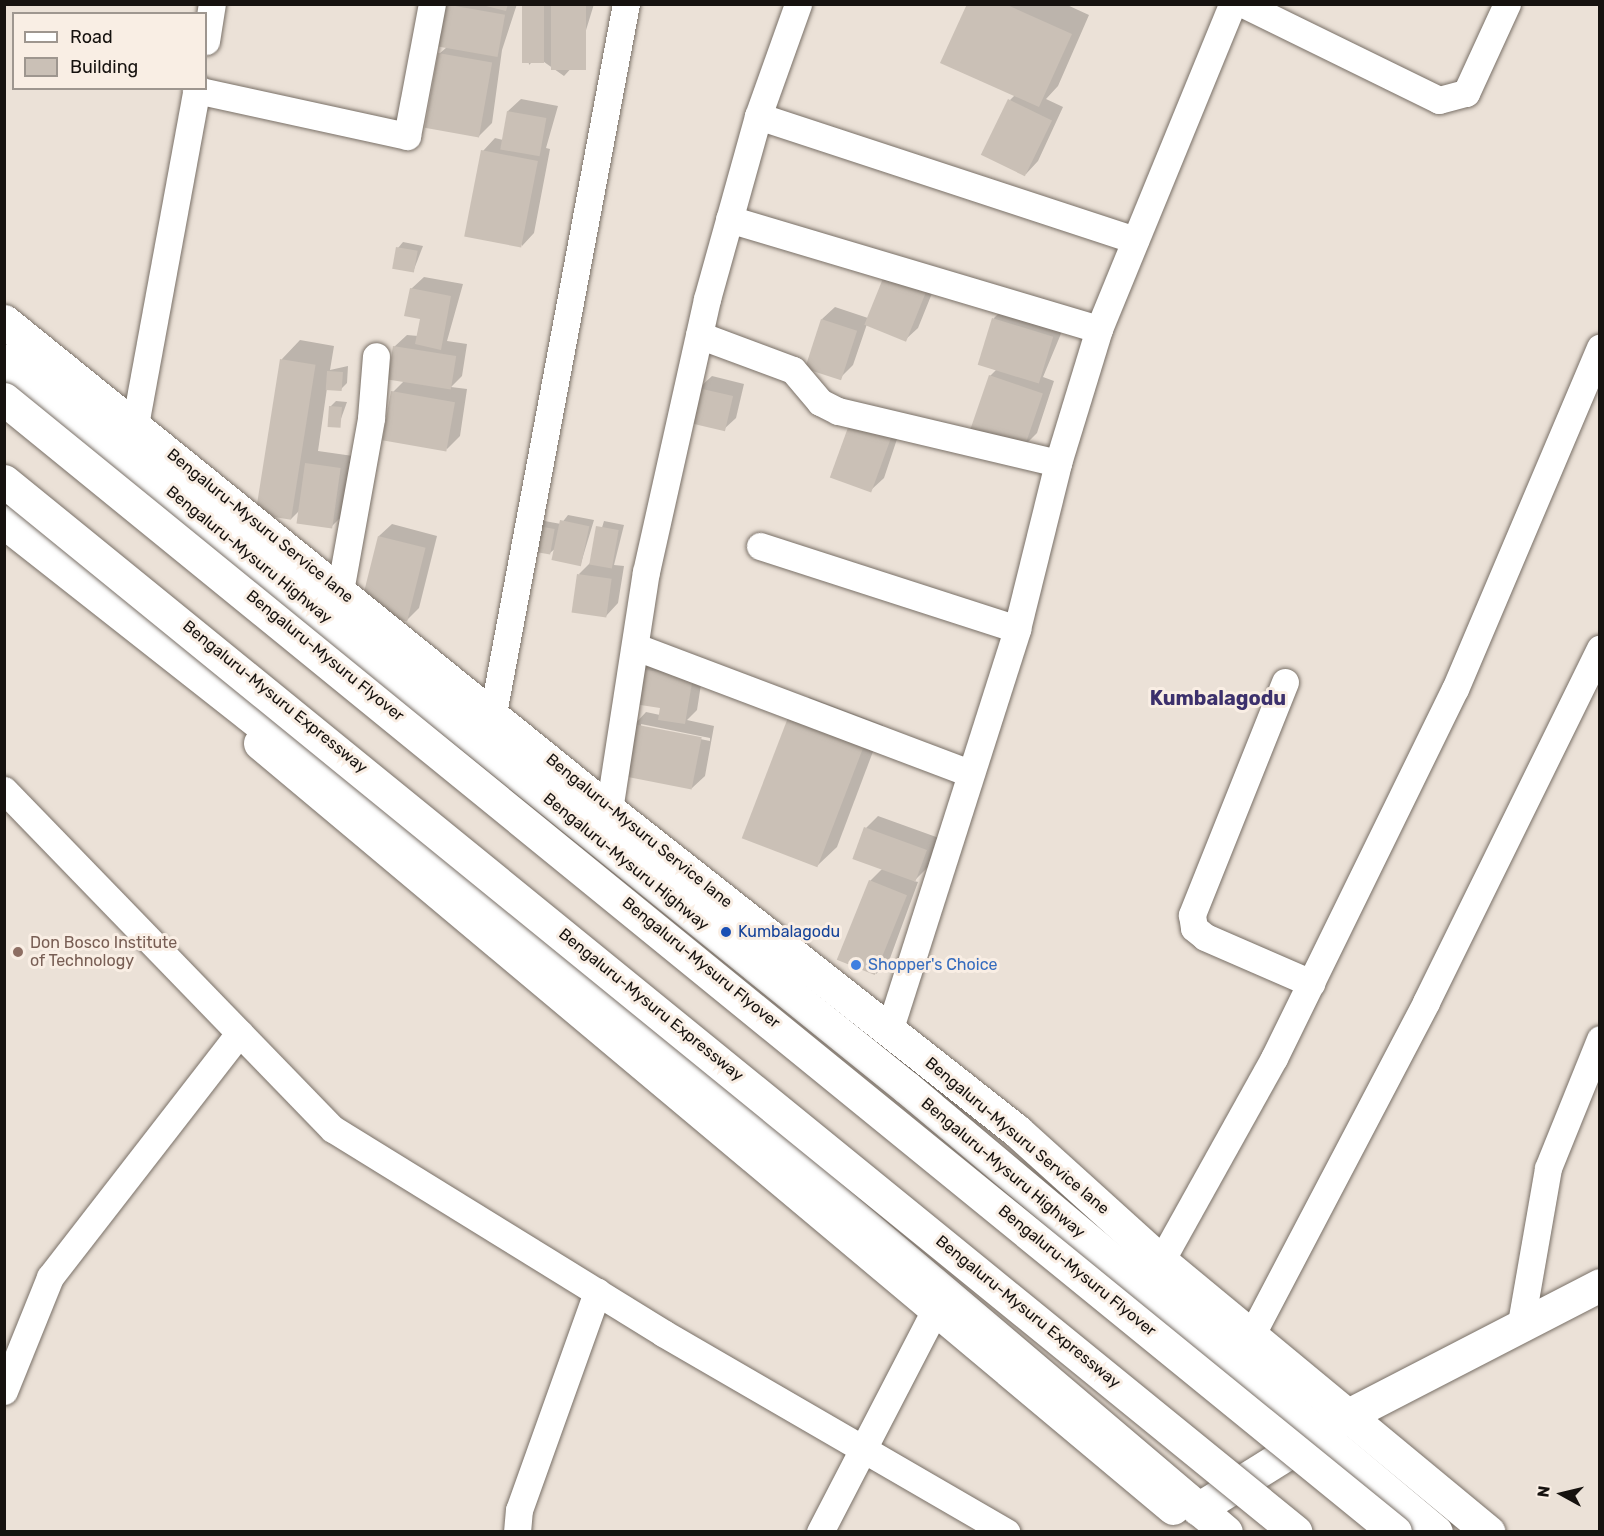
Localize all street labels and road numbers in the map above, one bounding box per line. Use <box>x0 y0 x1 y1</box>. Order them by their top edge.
street label: Bengaluru-Mysuru Service lane <box>163 445 357 607</box>
street label: Bengaluru-Mysuru Highway <box>162 482 336 628</box>
street label: Bengaluru-Mysuru Flyover <box>242 586 408 726</box>
street label: Bengaluru-Mysuru Expressway <box>179 616 371 778</box>
street label: Bengaluru-Mysuru Service lane <box>542 750 736 912</box>
street label: Bengaluru-Mysuru Highway <box>539 789 713 935</box>
street label: Bengaluru-Mysuru Flyover <box>618 893 784 1033</box>
street label: Bengaluru-Mysuru Expressway <box>555 924 747 1086</box>
street label: Bengaluru-Mysuru Service lane <box>921 1053 1113 1219</box>
street label: Bengaluru-Mysuru Highway <box>917 1094 1089 1242</box>
street label: Bengaluru-Mysuru Flyover <box>994 1201 1160 1341</box>
street label: Bengaluru-Mysuru Expressway <box>932 1231 1124 1393</box>

